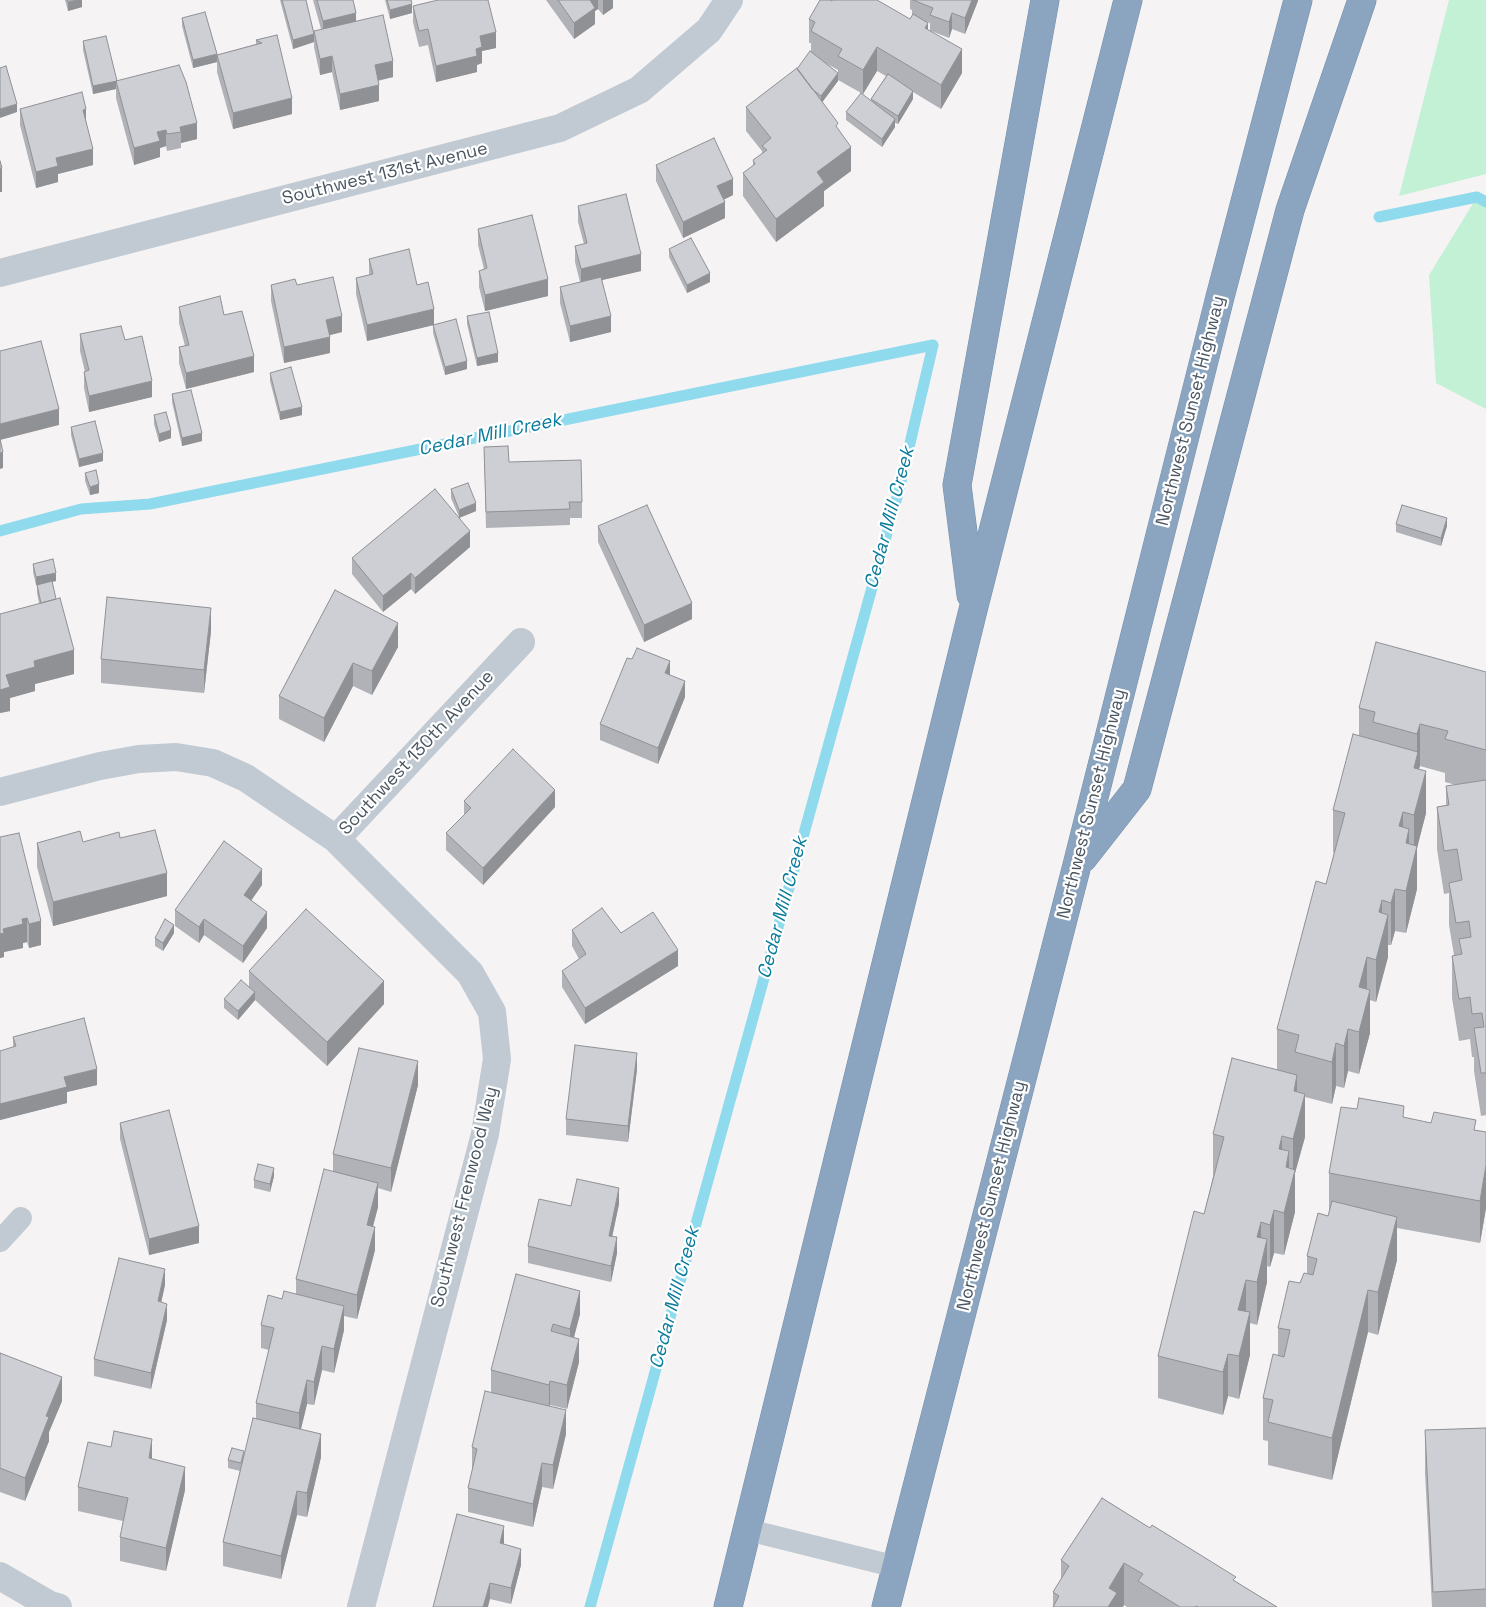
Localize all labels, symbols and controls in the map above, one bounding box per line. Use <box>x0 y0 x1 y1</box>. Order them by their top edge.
street label: Southwest 131st Avenue <box>280 138 490 210</box>
street label: Northwest Sunset Highway <box>1152 294 1230 528</box>
water label: Cedar Mill Creek <box>416 409 564 461</box>
water label: Cedar Mill Creek <box>860 445 920 591</box>
street label: Southwest 130th Avenue <box>335 666 499 840</box>
street label: Northwest Sunset Highway <box>1053 687 1131 921</box>
water label: Cedar Mill Creek <box>753 835 813 981</box>
street label: Northwest Sunset Highway <box>953 1079 1031 1313</box>
street label: Southwest Frenwood Way <box>427 1084 503 1310</box>
water label: Cedar Mill Creek <box>645 1225 705 1371</box>

